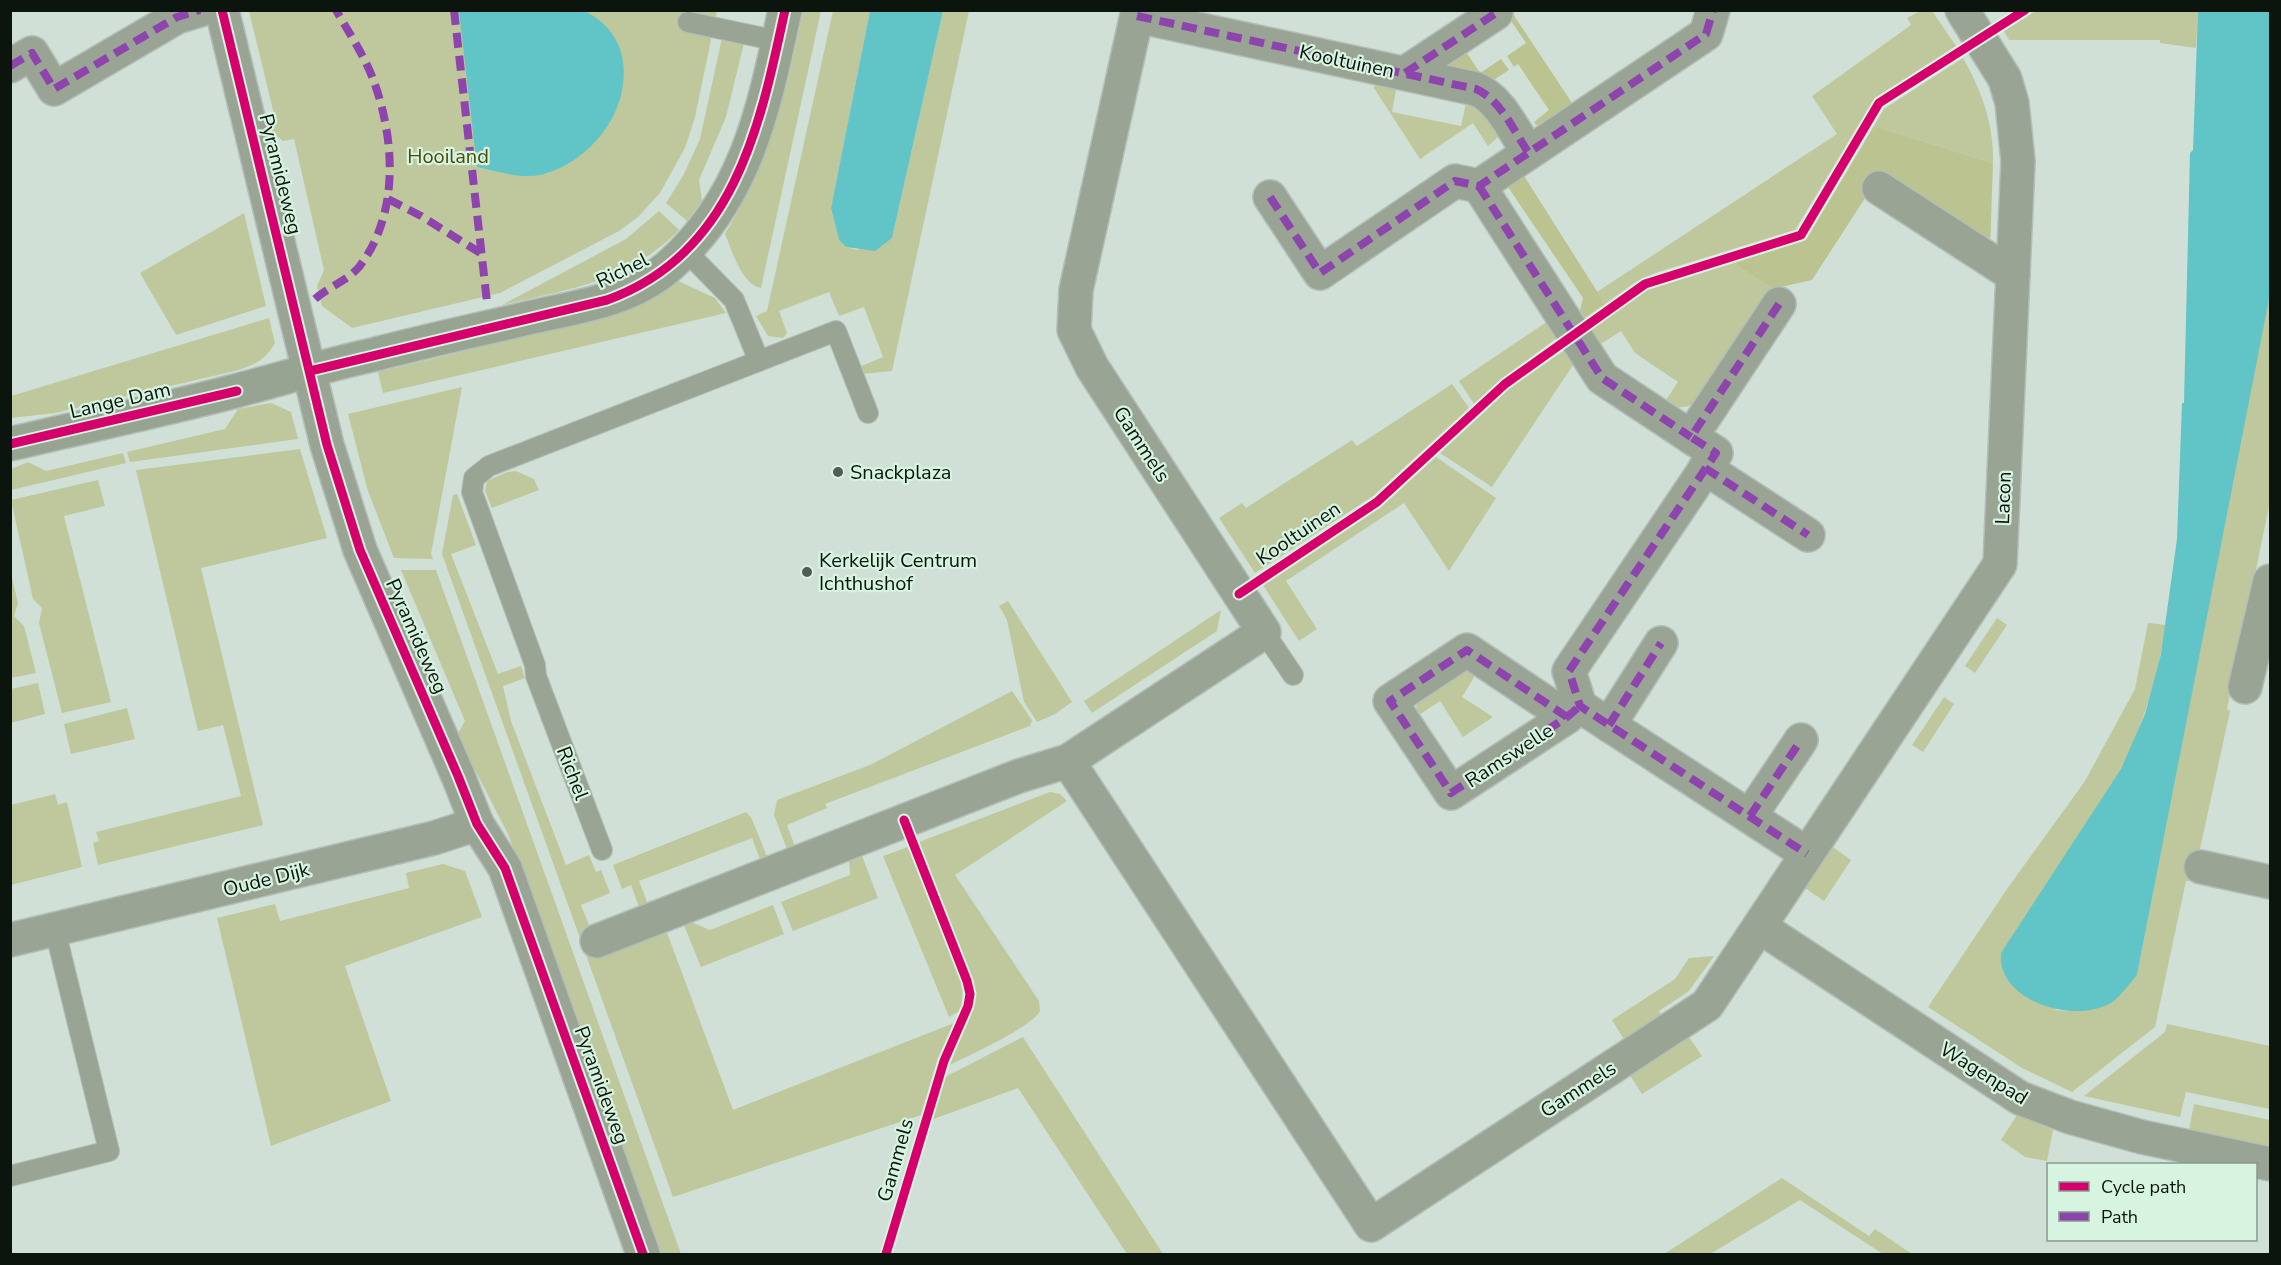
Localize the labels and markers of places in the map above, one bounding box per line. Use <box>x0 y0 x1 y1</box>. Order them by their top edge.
place label: Snackplaza <box>850 459 951 486</box>
marker: Snackplaza <box>831 465 845 479</box>
place label: Kerkelijk Centrum Ichthushof <box>819 547 977 597</box>
marker: Kerkelijk Centrum Ichthushof <box>800 565 814 579</box>

